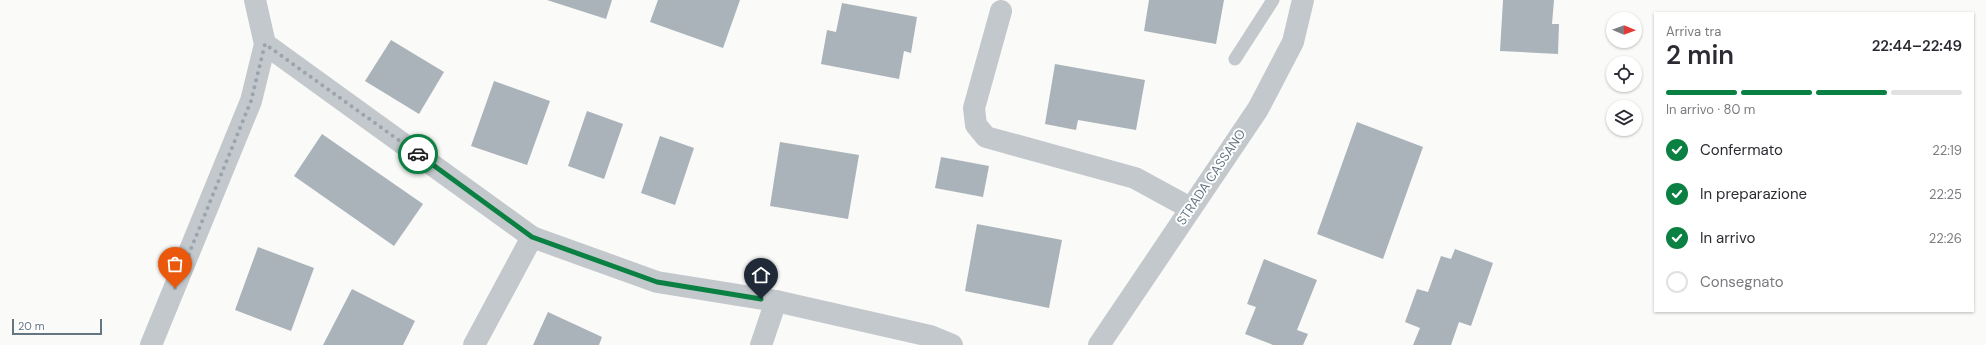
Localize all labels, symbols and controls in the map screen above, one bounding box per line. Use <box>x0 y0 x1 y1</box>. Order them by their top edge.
north arrow <box>1606 12 1642 48</box>
map controls <box>1606 12 1642 136</box>
text: Arriva tra <box>1666 23 1721 40</box>
text: 22:44–22:49 <box>1872 36 1962 56</box>
text: 2 min <box>1666 38 1734 72</box>
button: locate <box>1606 56 1642 92</box>
button: layers <box>1606 100 1642 136</box>
text: In arrivo · 80 m <box>1666 101 1755 118</box>
street label: STRADA CASSANO <box>1173 126 1249 228</box>
courier <box>398 134 438 174</box>
icon: check <box>1666 139 1688 161</box>
text: Confermato <box>1700 140 1783 160</box>
text: 22:19 <box>1932 142 1962 159</box>
icon: car <box>407 143 429 165</box>
icon: check <box>1666 183 1688 205</box>
text: In preparazione <box>1700 184 1807 204</box>
text: 22:25 <box>1929 186 1962 203</box>
icon: check <box>1666 227 1688 249</box>
text: In arrivo <box>1700 228 1755 248</box>
text: 22:26 <box>1929 230 1962 247</box>
pin <box>158 247 192 288</box>
icon: bag <box>164 253 186 275</box>
pin <box>744 258 778 299</box>
icon: home <box>750 264 772 286</box>
text: Consegnato <box>1700 272 1784 292</box>
scale bar <box>12 317 102 336</box>
text: 20 m <box>18 319 44 333</box>

